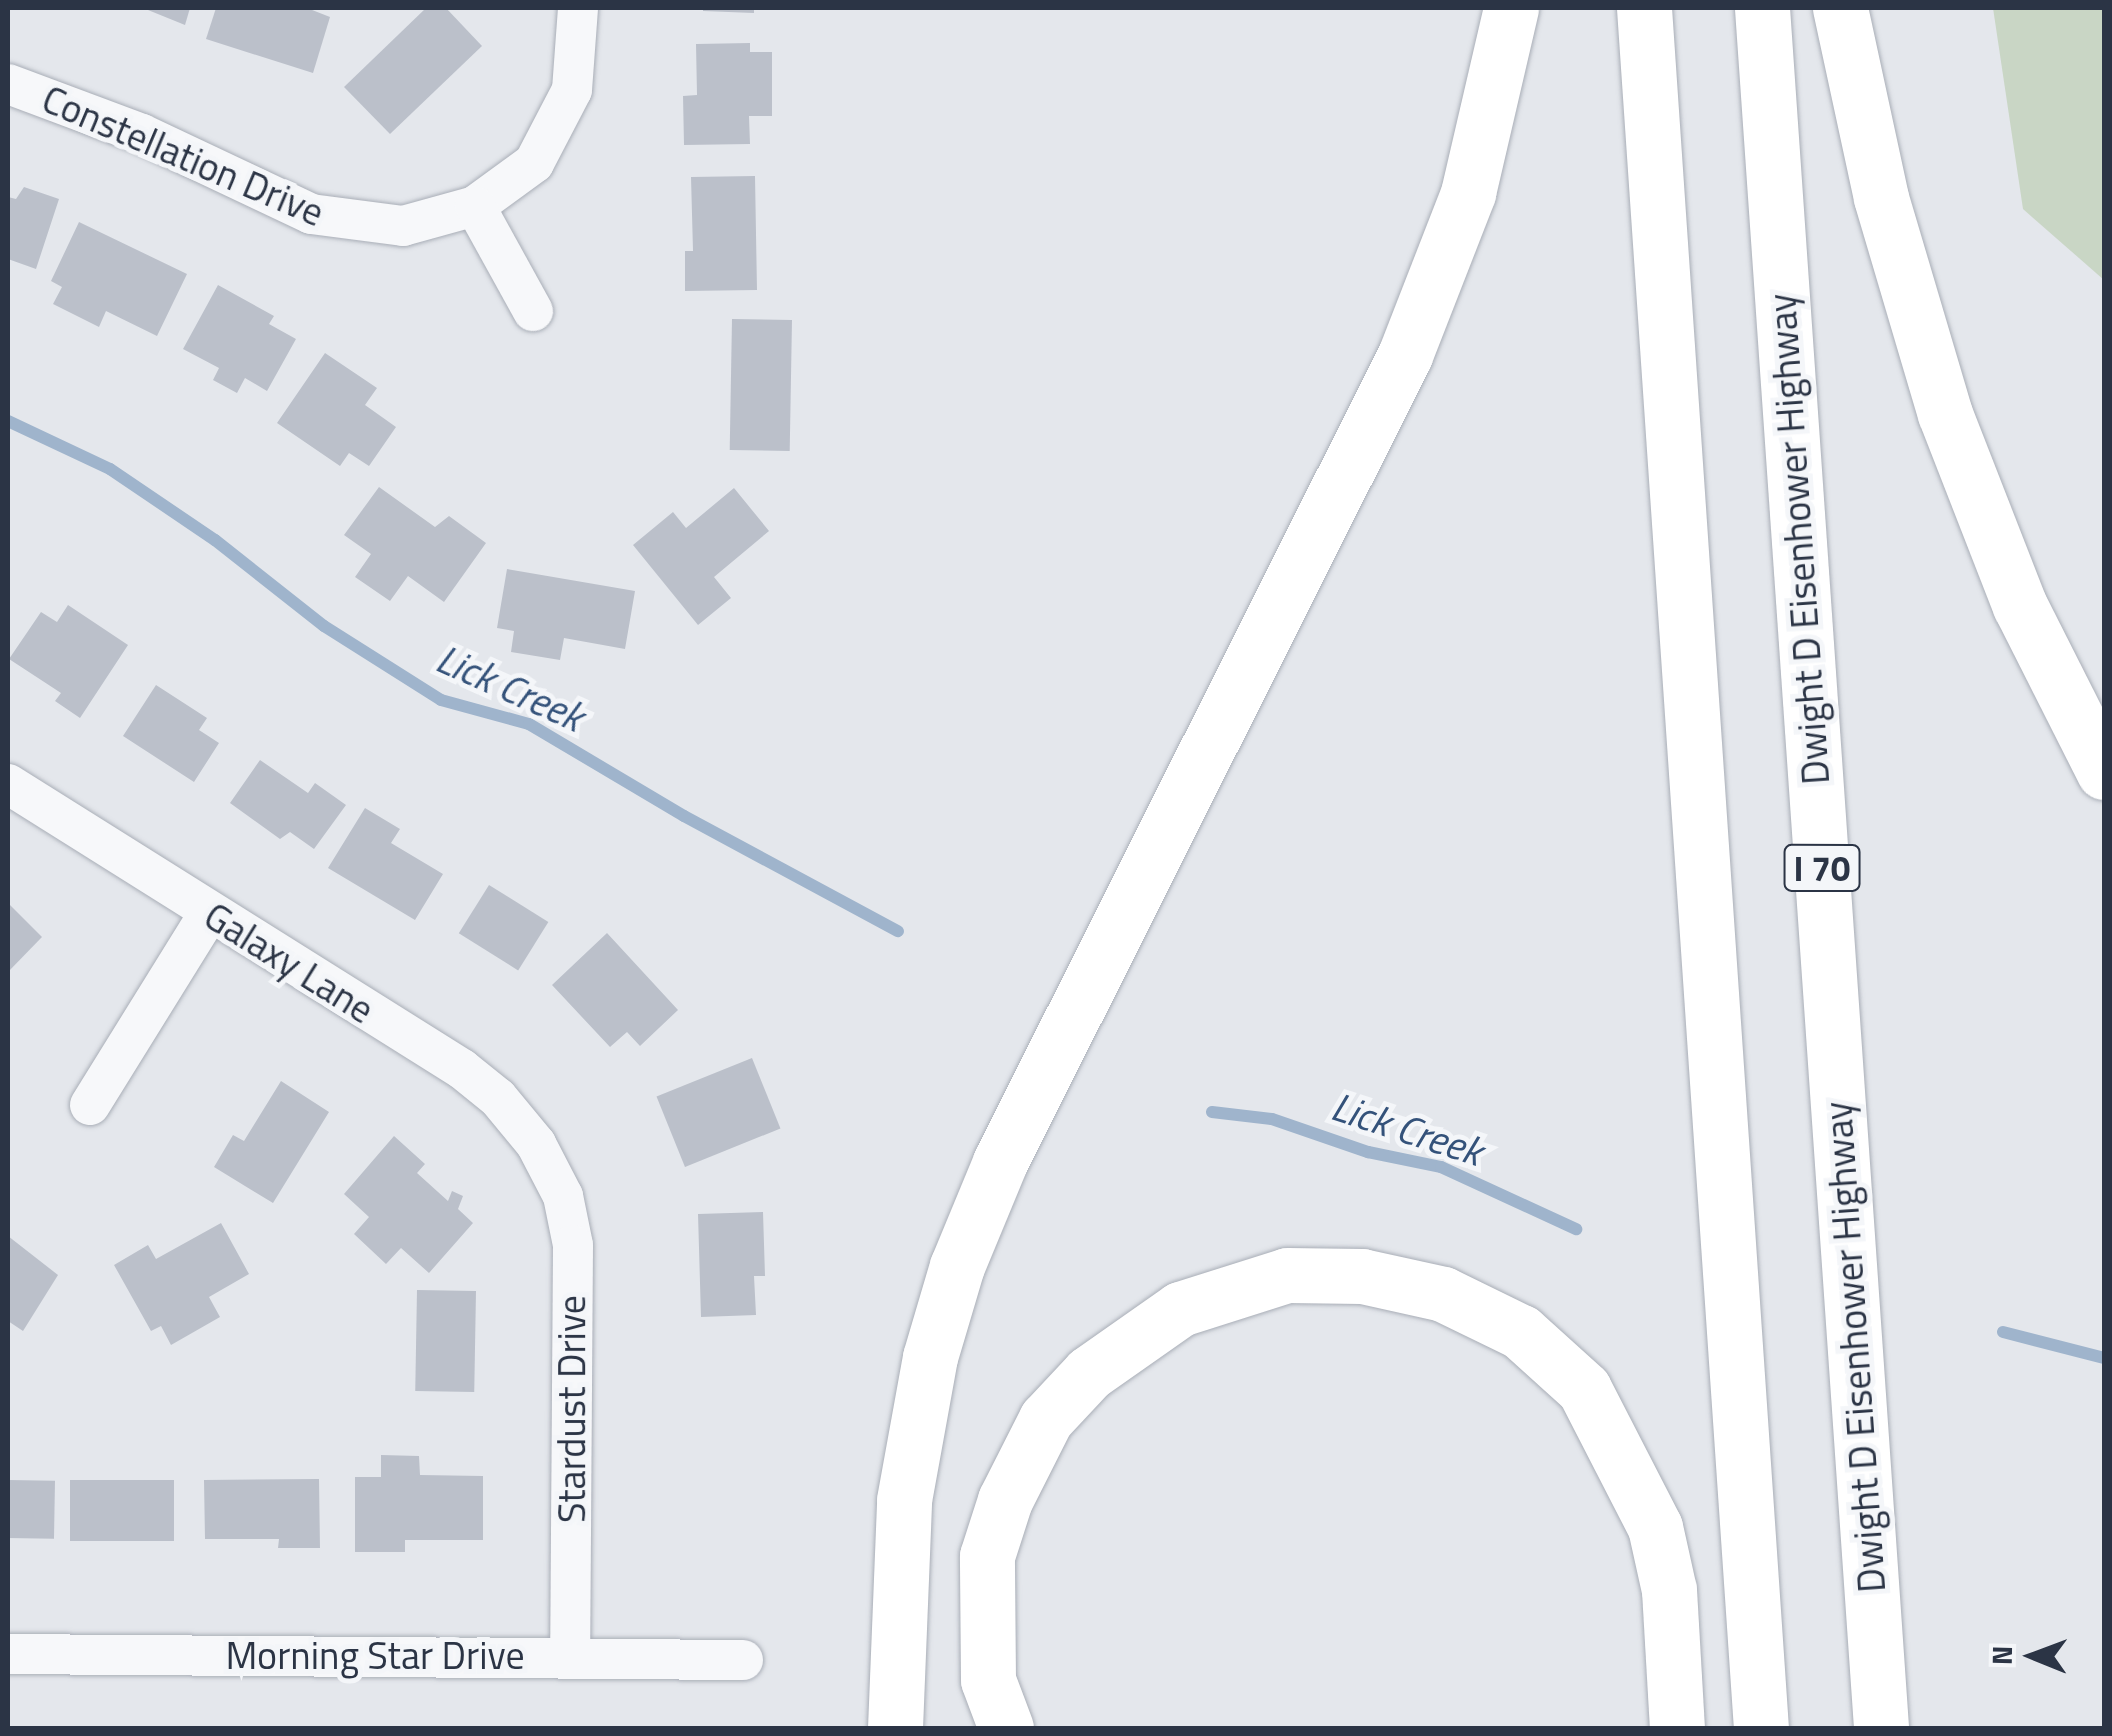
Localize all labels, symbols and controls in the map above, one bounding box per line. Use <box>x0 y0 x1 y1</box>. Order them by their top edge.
street label: Constellation Drive <box>35 76 331 236</box>
street label: Dwight D Eisenhower Highway <box>1759 292 1839 786</box>
water label: Lick Creek <box>429 634 591 742</box>
road number: I 70 <box>1782 838 1862 898</box>
street label: Galaxy Lane <box>196 893 382 1033</box>
water label: Lick Creek <box>1326 1082 1488 1176</box>
street label: Dwight D Eisenhower Highway <box>1815 1100 1895 1594</box>
street label: Stardust Drive <box>549 1295 595 1523</box>
north arrow <box>1982 1606 2082 1706</box>
street label: Morning Star Drive <box>225 1633 525 1679</box>
text: N <box>1980 1645 2023 1666</box>

